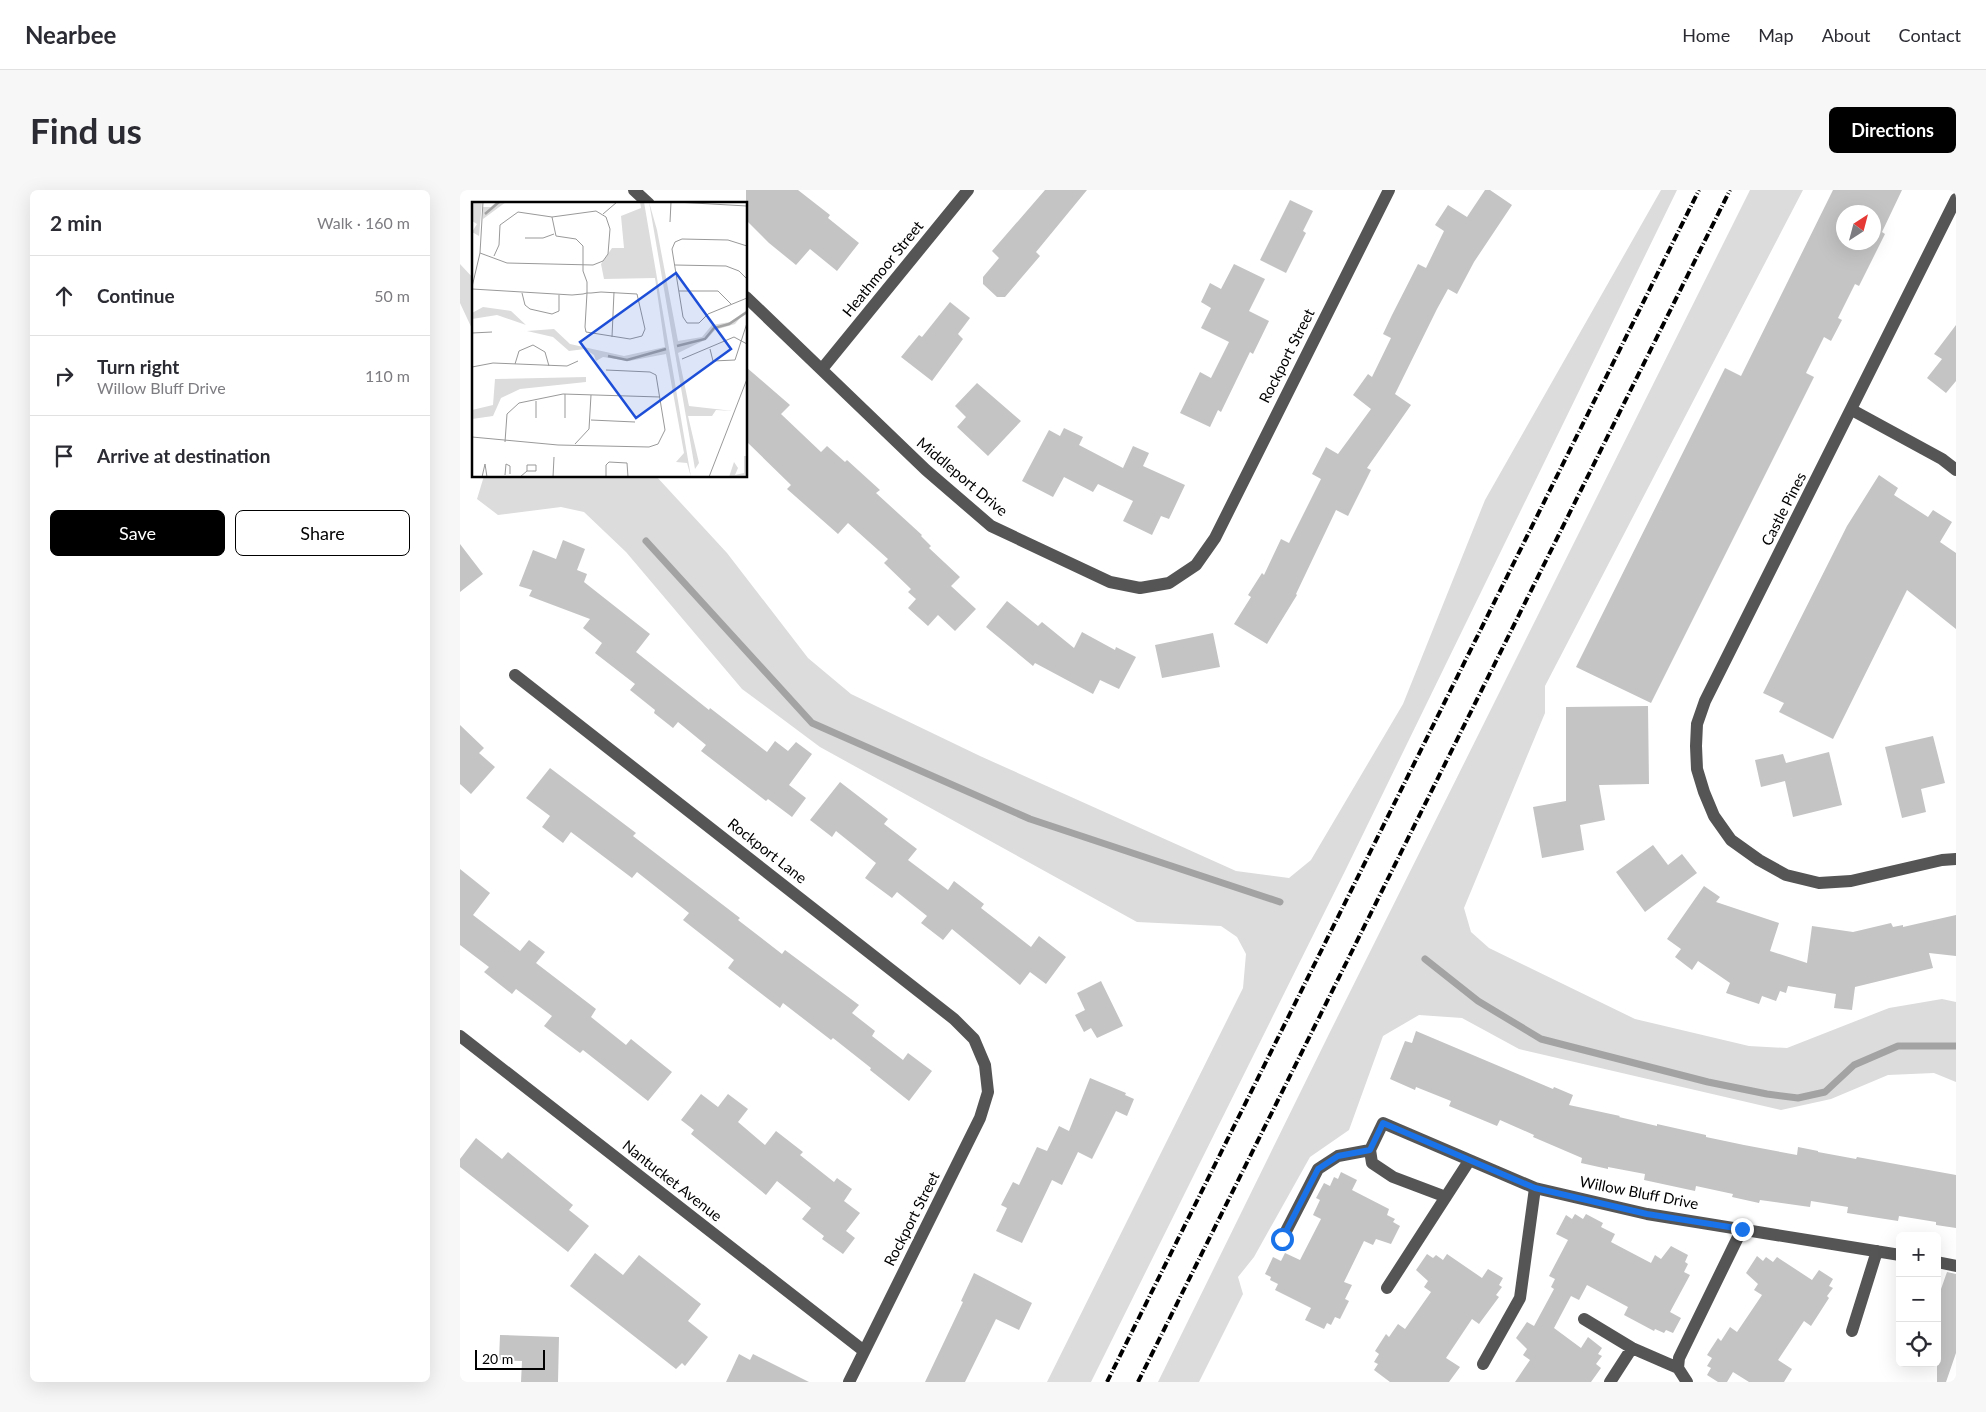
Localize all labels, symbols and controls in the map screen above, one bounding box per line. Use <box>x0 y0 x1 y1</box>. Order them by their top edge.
text: Nearbee <box>25 20 116 49</box>
text: Home <box>1682 24 1730 46</box>
text: Map <box>1758 24 1794 46</box>
text: About <box>1822 24 1871 46</box>
text: Contact <box>1899 24 1961 46</box>
button: Directions <box>1829 107 1956 153</box>
text: Find us <box>30 109 142 151</box>
inset map <box>472 202 748 478</box>
north arrow <box>1836 205 1881 250</box>
text: 2 min <box>50 210 102 235</box>
text: Walk · 160 m <box>317 213 410 232</box>
street label: Heathmoor Street <box>838 216 927 320</box>
icon: ahead <box>50 282 78 310</box>
text: Continue <box>97 284 175 307</box>
text: 50 m <box>374 286 410 305</box>
street label: Rockport Street <box>1255 305 1318 406</box>
text: Turn right <box>97 355 179 378</box>
icon: right <box>50 362 78 390</box>
text: 110 m <box>365 366 410 385</box>
text: Willow Bluff Drive <box>97 378 226 397</box>
street label: Middleport Drive <box>914 433 1012 520</box>
icon: arrive <box>50 442 78 470</box>
text: Arrive at destination <box>97 444 270 467</box>
street label: Castle Pines <box>1757 469 1809 548</box>
button: Save <box>50 510 225 556</box>
button: Share <box>235 510 410 556</box>
street label: Rockport Lane <box>725 814 811 887</box>
street label: Nantucket Avenue <box>619 1136 726 1225</box>
street label: Rockport Street <box>880 1168 943 1269</box>
street label: Willow Bluff Drive <box>1578 1172 1700 1212</box>
route end <box>1731 1218 1754 1241</box>
route start <box>1271 1228 1294 1251</box>
map controls <box>1896 1232 1941 1367</box>
button: + <box>1896 1232 1941 1277</box>
button: − <box>1896 1277 1941 1322</box>
button: locate <box>1896 1322 1941 1367</box>
scale bar <box>475 1347 545 1370</box>
text: 20 m <box>482 1350 513 1367</box>

